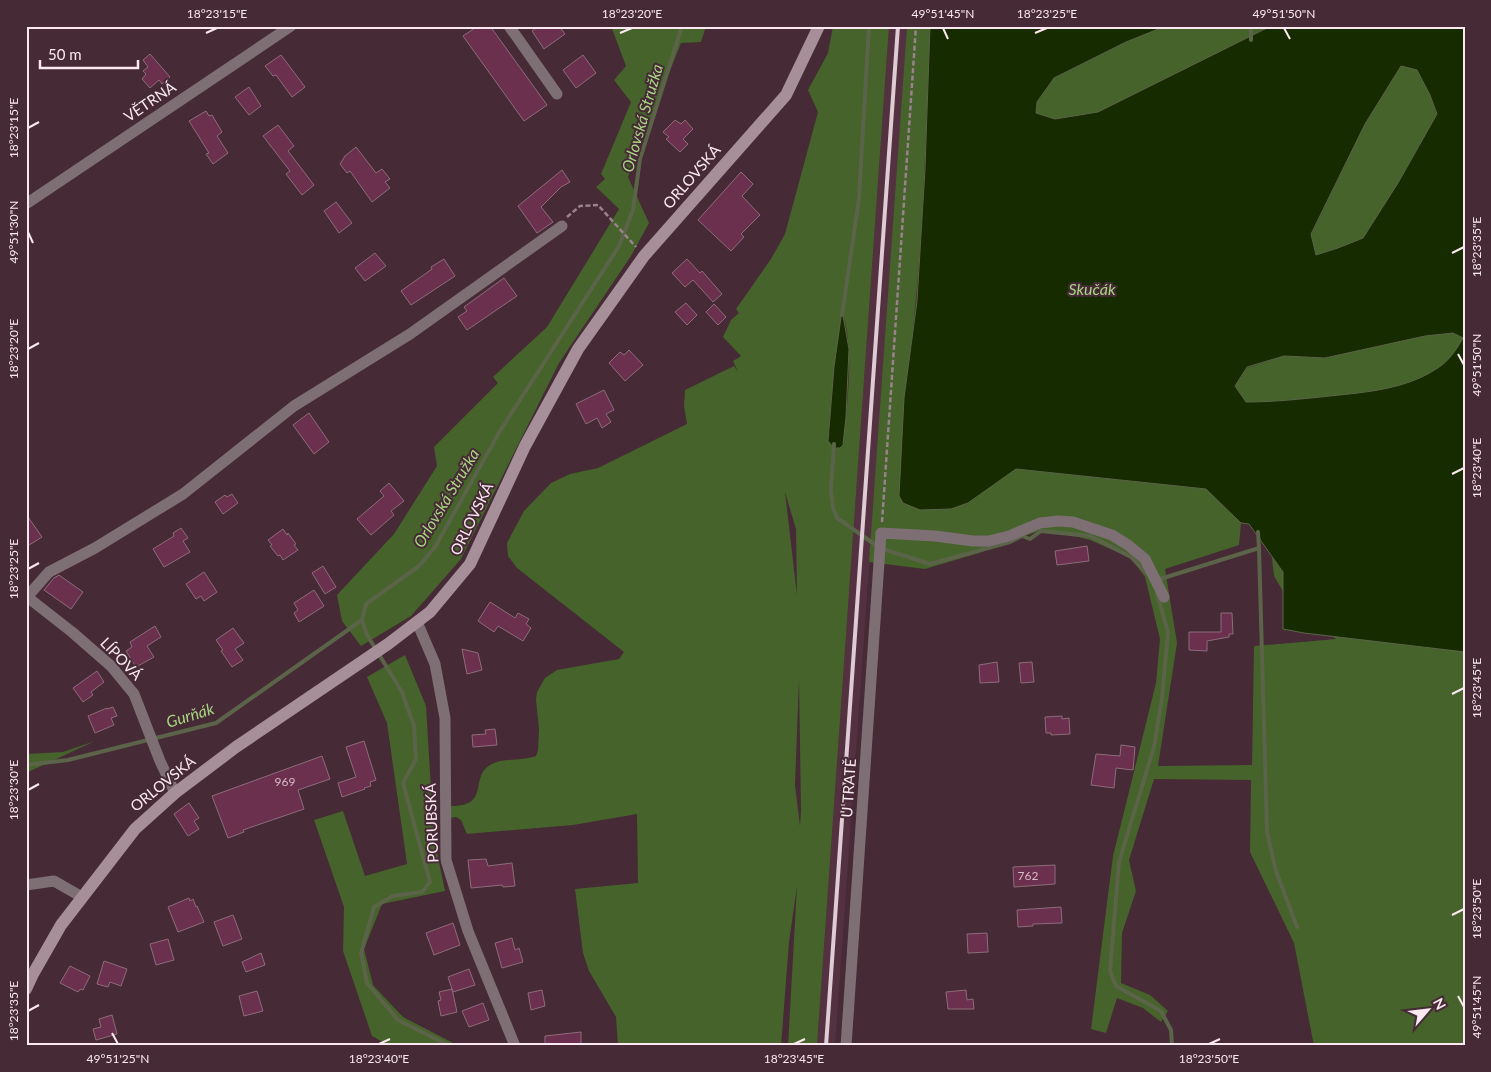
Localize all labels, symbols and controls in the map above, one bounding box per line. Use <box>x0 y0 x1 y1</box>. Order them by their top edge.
text: 18°23'15"E <box>187 6 247 21</box>
text: 18°23'20"E <box>602 6 662 21</box>
text: 49°51'45"N <box>912 6 974 21</box>
text: 18°23'25"E <box>1017 6 1077 21</box>
text: 49°51'50"N <box>1253 6 1315 21</box>
scale bar <box>40 38 138 70</box>
text: 50 m <box>48 45 82 63</box>
water label: Orlovská Stružka <box>617 62 666 174</box>
street label: VĚTRNÁ <box>120 77 179 125</box>
text: 18°23'15"E <box>6 98 21 158</box>
street label: ORLOVSKÁ <box>659 140 724 212</box>
text: 49°51'30"N <box>6 201 21 263</box>
text: 18°23'35"E <box>1469 217 1484 277</box>
water label: Skučák <box>1069 279 1116 298</box>
text: 18°23'20"E <box>6 319 21 379</box>
text: 49°51'50"N <box>1469 334 1484 396</box>
text: 18°23'40"E <box>1469 438 1484 498</box>
water label: Orlovská Stružka <box>409 445 482 550</box>
street label: ORLOVSKÁ <box>446 479 497 558</box>
text: 18°23'25"E <box>6 539 21 599</box>
street label: LÍPOVÁ <box>97 633 147 684</box>
text: 18°23'45"E <box>1469 658 1484 718</box>
water label: Gurňák <box>164 698 216 731</box>
street label: ORLOVSKÁ <box>126 751 199 815</box>
street label: U TRATĚ <box>837 758 859 818</box>
text: 18°23'30"E <box>6 760 21 820</box>
house number: 969 <box>275 774 295 789</box>
street label: PORUBSKÁ <box>421 782 441 863</box>
house number: 762 <box>1018 868 1038 883</box>
text: 18°23'50"E <box>1469 879 1484 939</box>
text: 49°51'45"N <box>1469 976 1484 1038</box>
text: 18°23'35"E <box>6 981 21 1041</box>
north arrow <box>1404 984 1454 1034</box>
text: N <box>1430 995 1450 1012</box>
text: 49°51'25"N <box>87 1051 149 1066</box>
text: 18°23'40"E <box>349 1051 409 1066</box>
text: 18°23'45"E <box>764 1051 824 1066</box>
text: 18°23'50"E <box>1179 1051 1239 1066</box>

